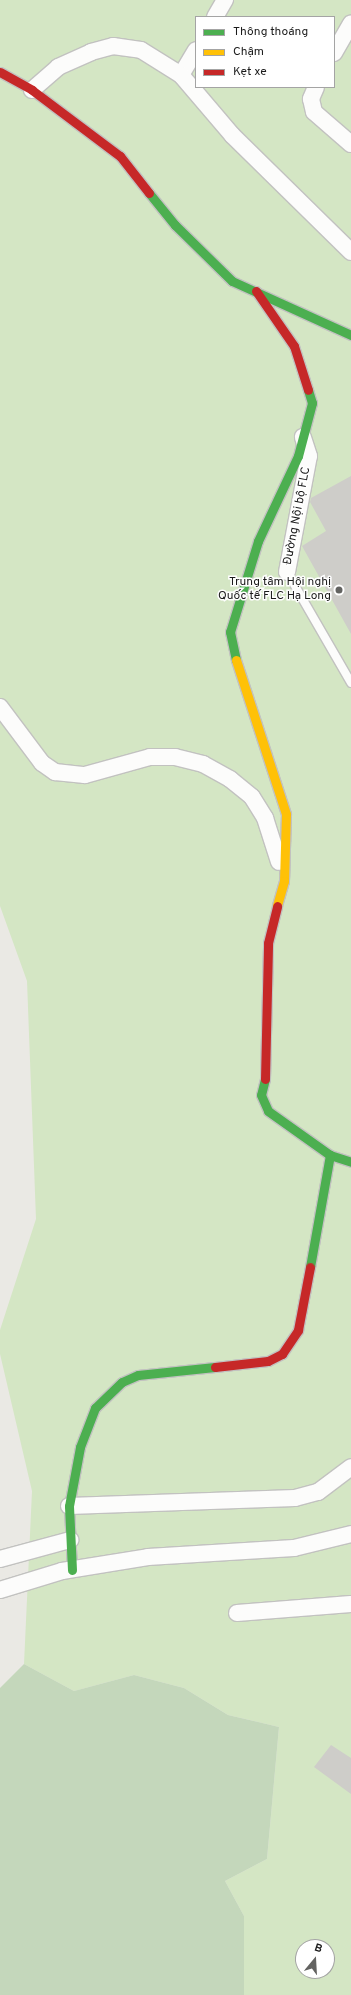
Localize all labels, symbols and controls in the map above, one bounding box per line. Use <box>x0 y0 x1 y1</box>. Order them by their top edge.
legend <box>195 16 335 88</box>
text: Thông thoáng <box>233 24 308 40</box>
text: Chậm <box>233 44 264 60</box>
text: Kẹt xe <box>233 64 267 80</box>
street label: Đường Nội bộ FLC <box>281 466 315 566</box>
place label: Trung tâm Hội nghị Quốc tế FLC Hạ Long <box>218 576 331 604</box>
marker: Trung tâm Hội nghị Quốc tế FLC Hạ Long <box>334 585 344 595</box>
north arrow <box>295 1939 335 1979</box>
text: B <box>313 1941 324 1956</box>

